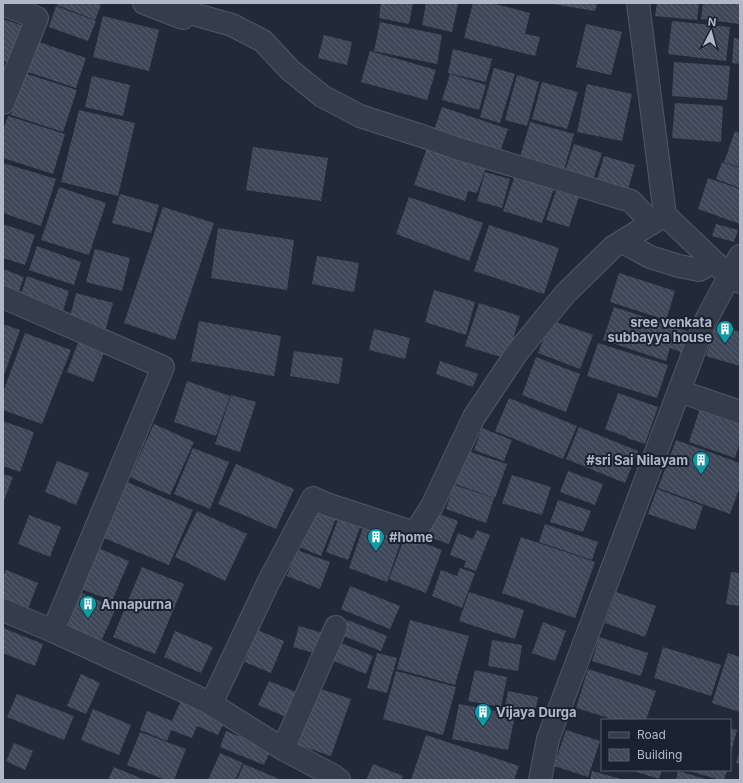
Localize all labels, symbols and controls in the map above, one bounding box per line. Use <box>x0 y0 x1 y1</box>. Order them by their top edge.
north arrow <box>691 12 731 52</box>
text: N <box>707 15 717 29</box>
place label: sree venkata subbayya house <box>607 314 712 345</box>
building icon: sree venkata subbayya house <box>715 319 735 344</box>
building icon: #sri Sai Nilayam <box>691 450 711 475</box>
place label: #sri Sai Nilayam <box>586 452 688 468</box>
building icon: #home <box>366 527 386 552</box>
place label: #home <box>389 529 433 545</box>
building icon: Annapurna <box>78 594 98 619</box>
place label: Annapurna <box>101 596 172 612</box>
building icon: Vijaya Durga <box>473 702 493 727</box>
place label: Vijaya Durga <box>496 704 577 720</box>
legend <box>601 719 731 771</box>
text: Road <box>637 727 666 742</box>
text: Building <box>637 747 682 762</box>

